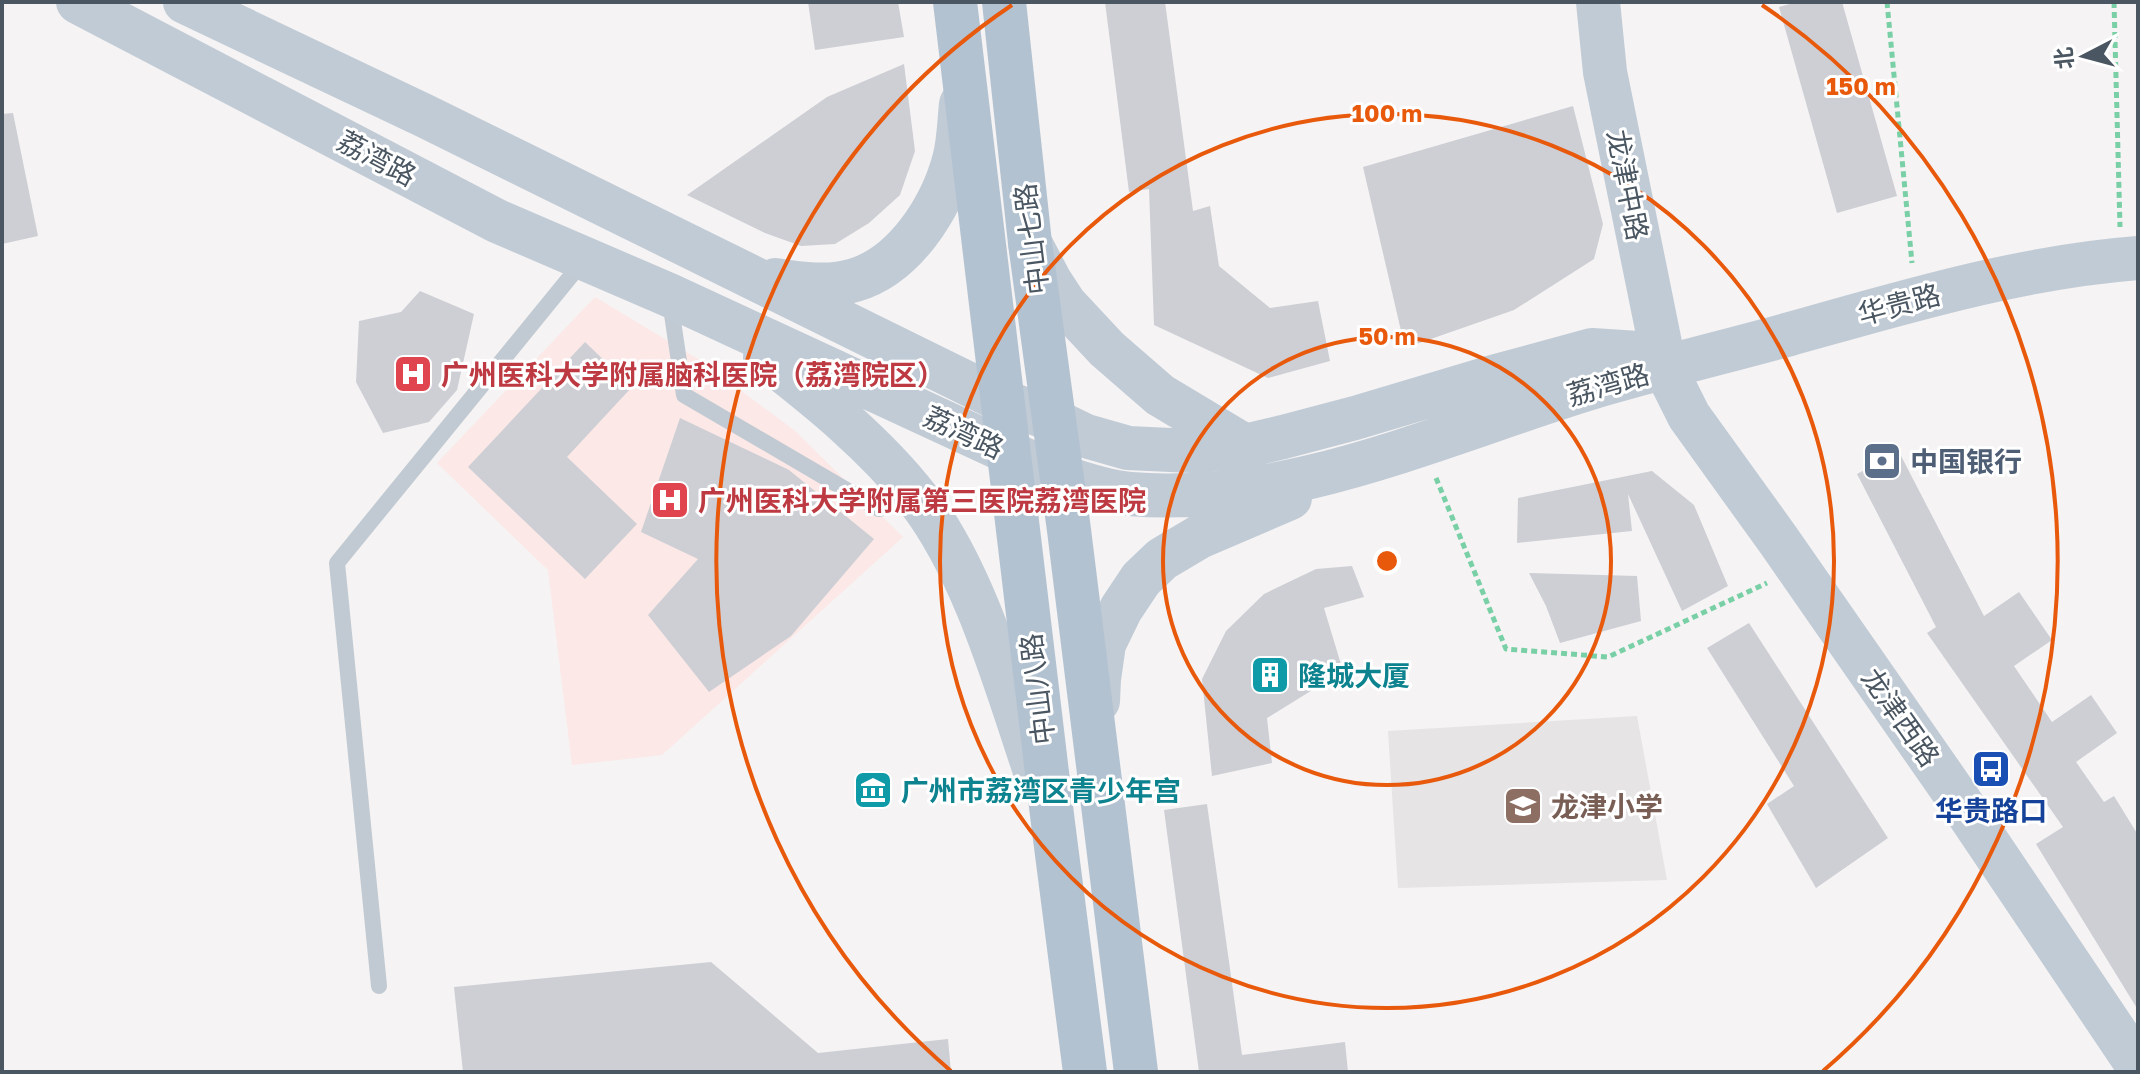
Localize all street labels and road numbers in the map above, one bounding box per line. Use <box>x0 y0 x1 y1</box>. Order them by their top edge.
street label: 荔湾路 <box>332 124 422 192</box>
street label: 龙津中路 <box>1601 127 1655 243</box>
street label: 中山七路 <box>1008 181 1054 297</box>
street label: 华贵路 <box>1854 277 1944 331</box>
street label: 荔湾路 <box>1563 357 1653 411</box>
street label: 荔湾路 <box>919 399 1009 465</box>
street label: 中山八路 <box>1014 631 1060 747</box>
street label: 龙津西路 <box>1855 662 1947 772</box>

